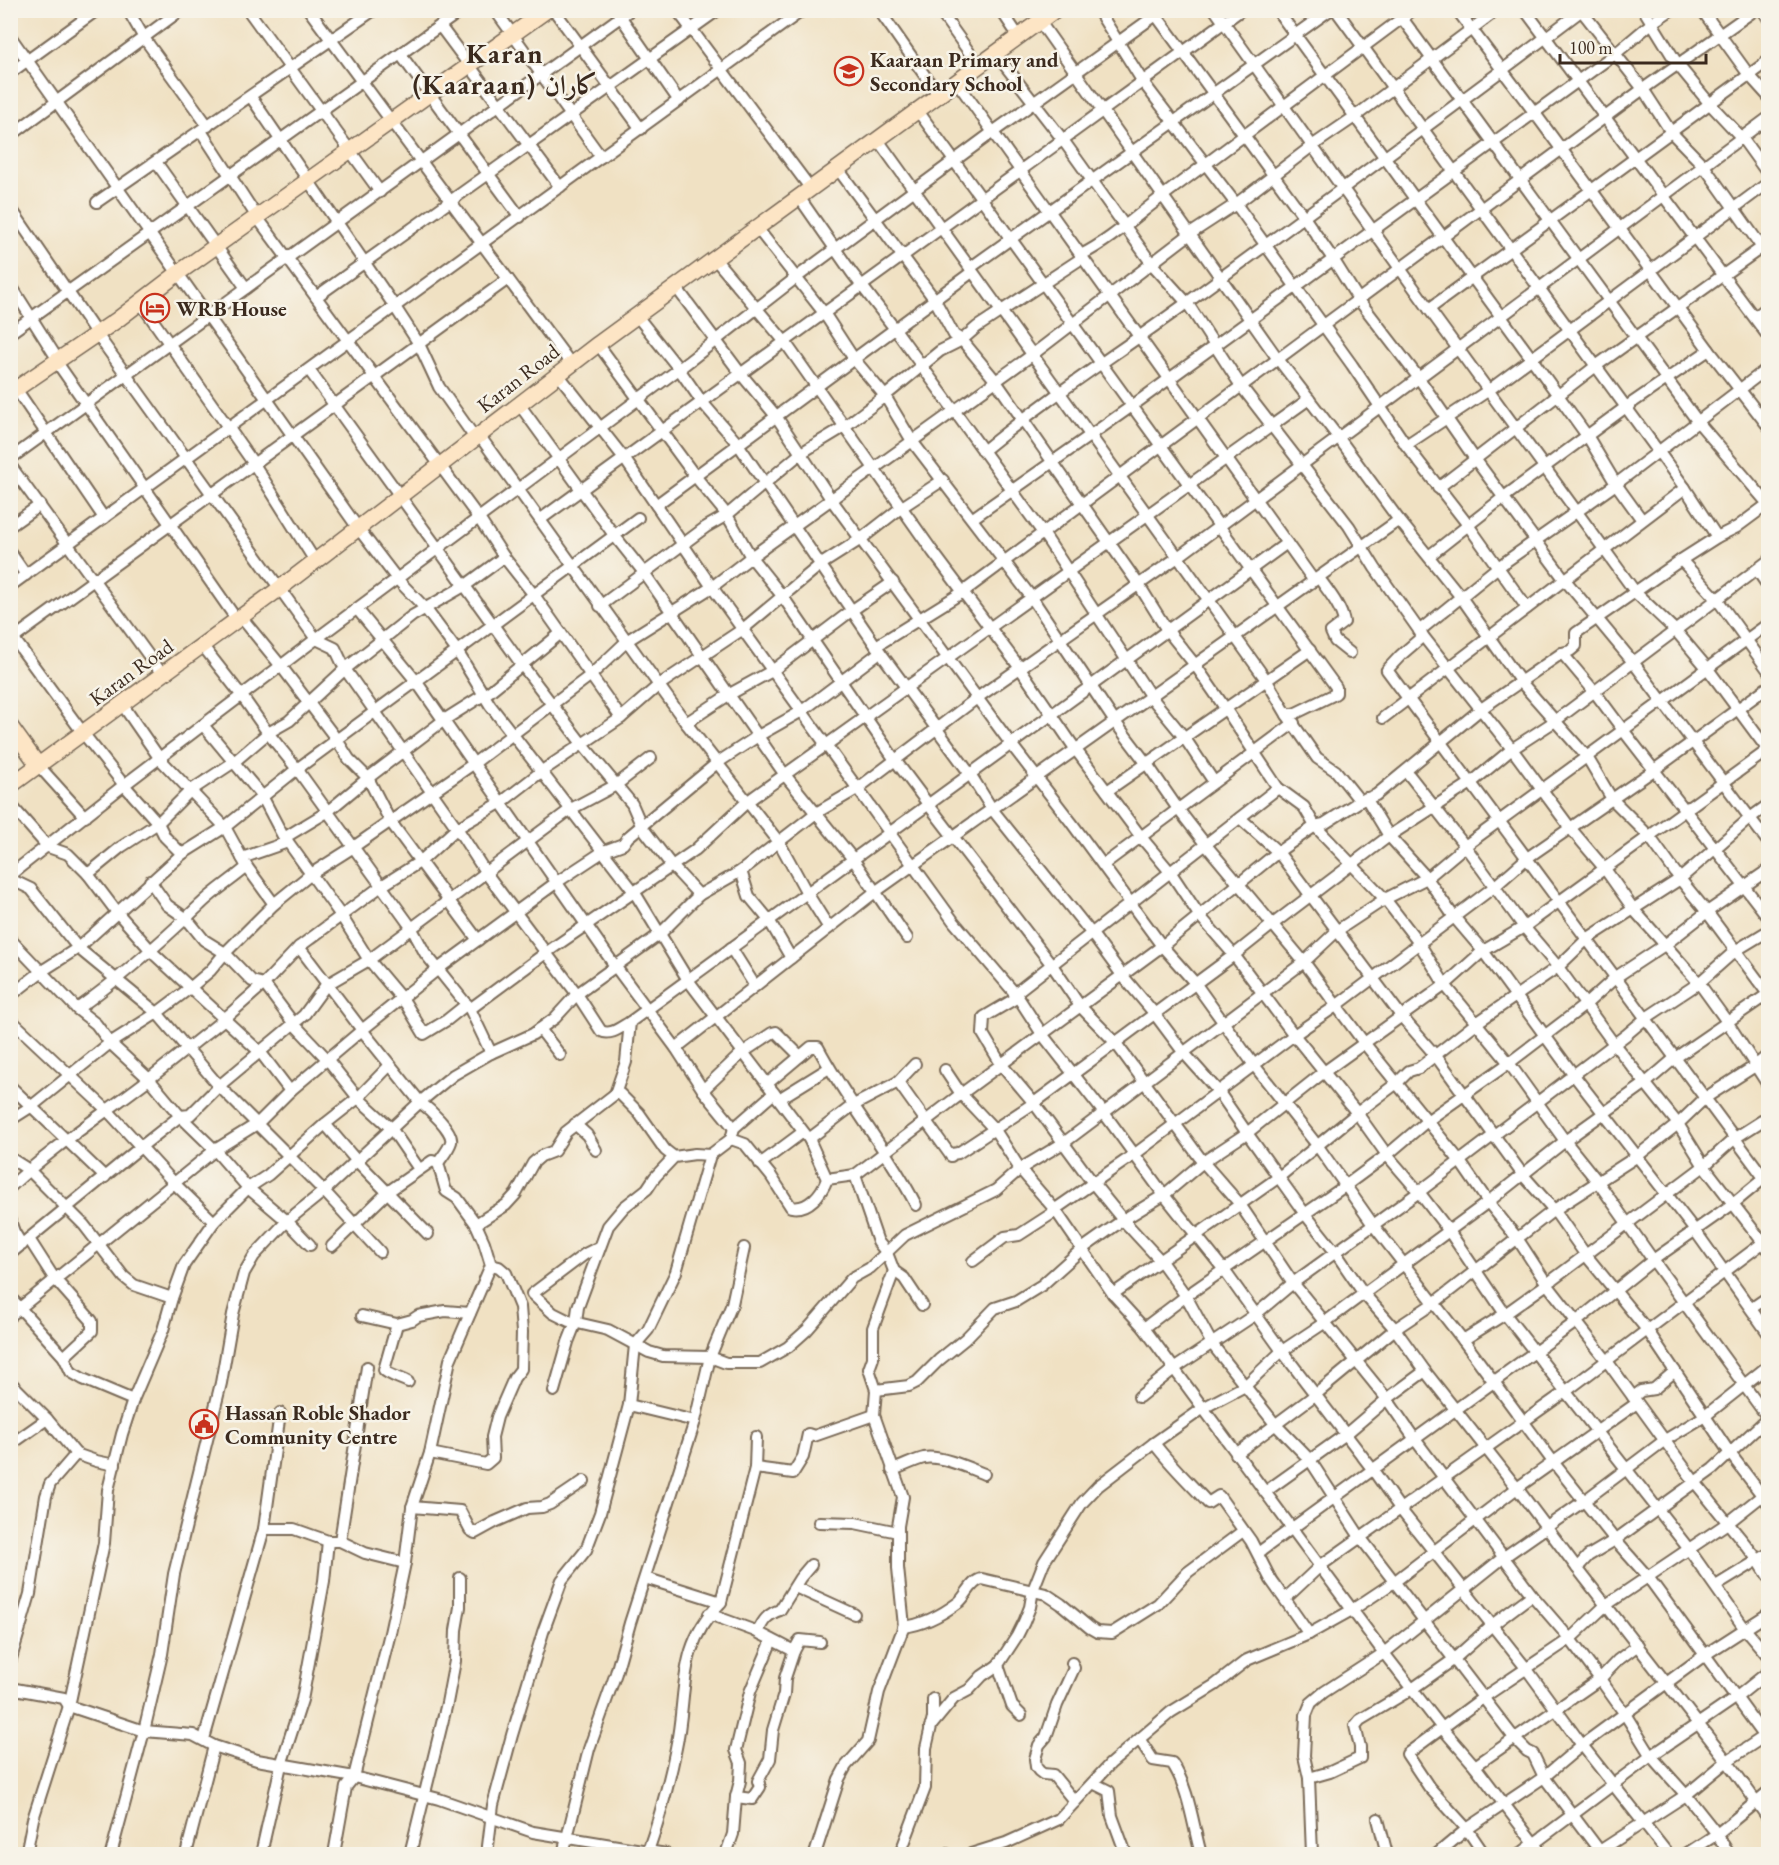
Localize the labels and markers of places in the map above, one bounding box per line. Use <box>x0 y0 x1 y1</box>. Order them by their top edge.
place label: Kaaraan Primary and Secondary School <box>870 46 1059 97</box>
school or university icon: Kaaraan Primary and Secondary School <box>833 55 865 87</box>
hotel icon: WRB House <box>139 292 171 324</box>
place label: WRB House <box>176 295 287 322</box>
place label: Hassan Roble Shador Community Centre <box>225 1399 411 1450</box>
public building icon: Hassan Roble Shador Community Centre <box>188 1408 220 1440</box>

